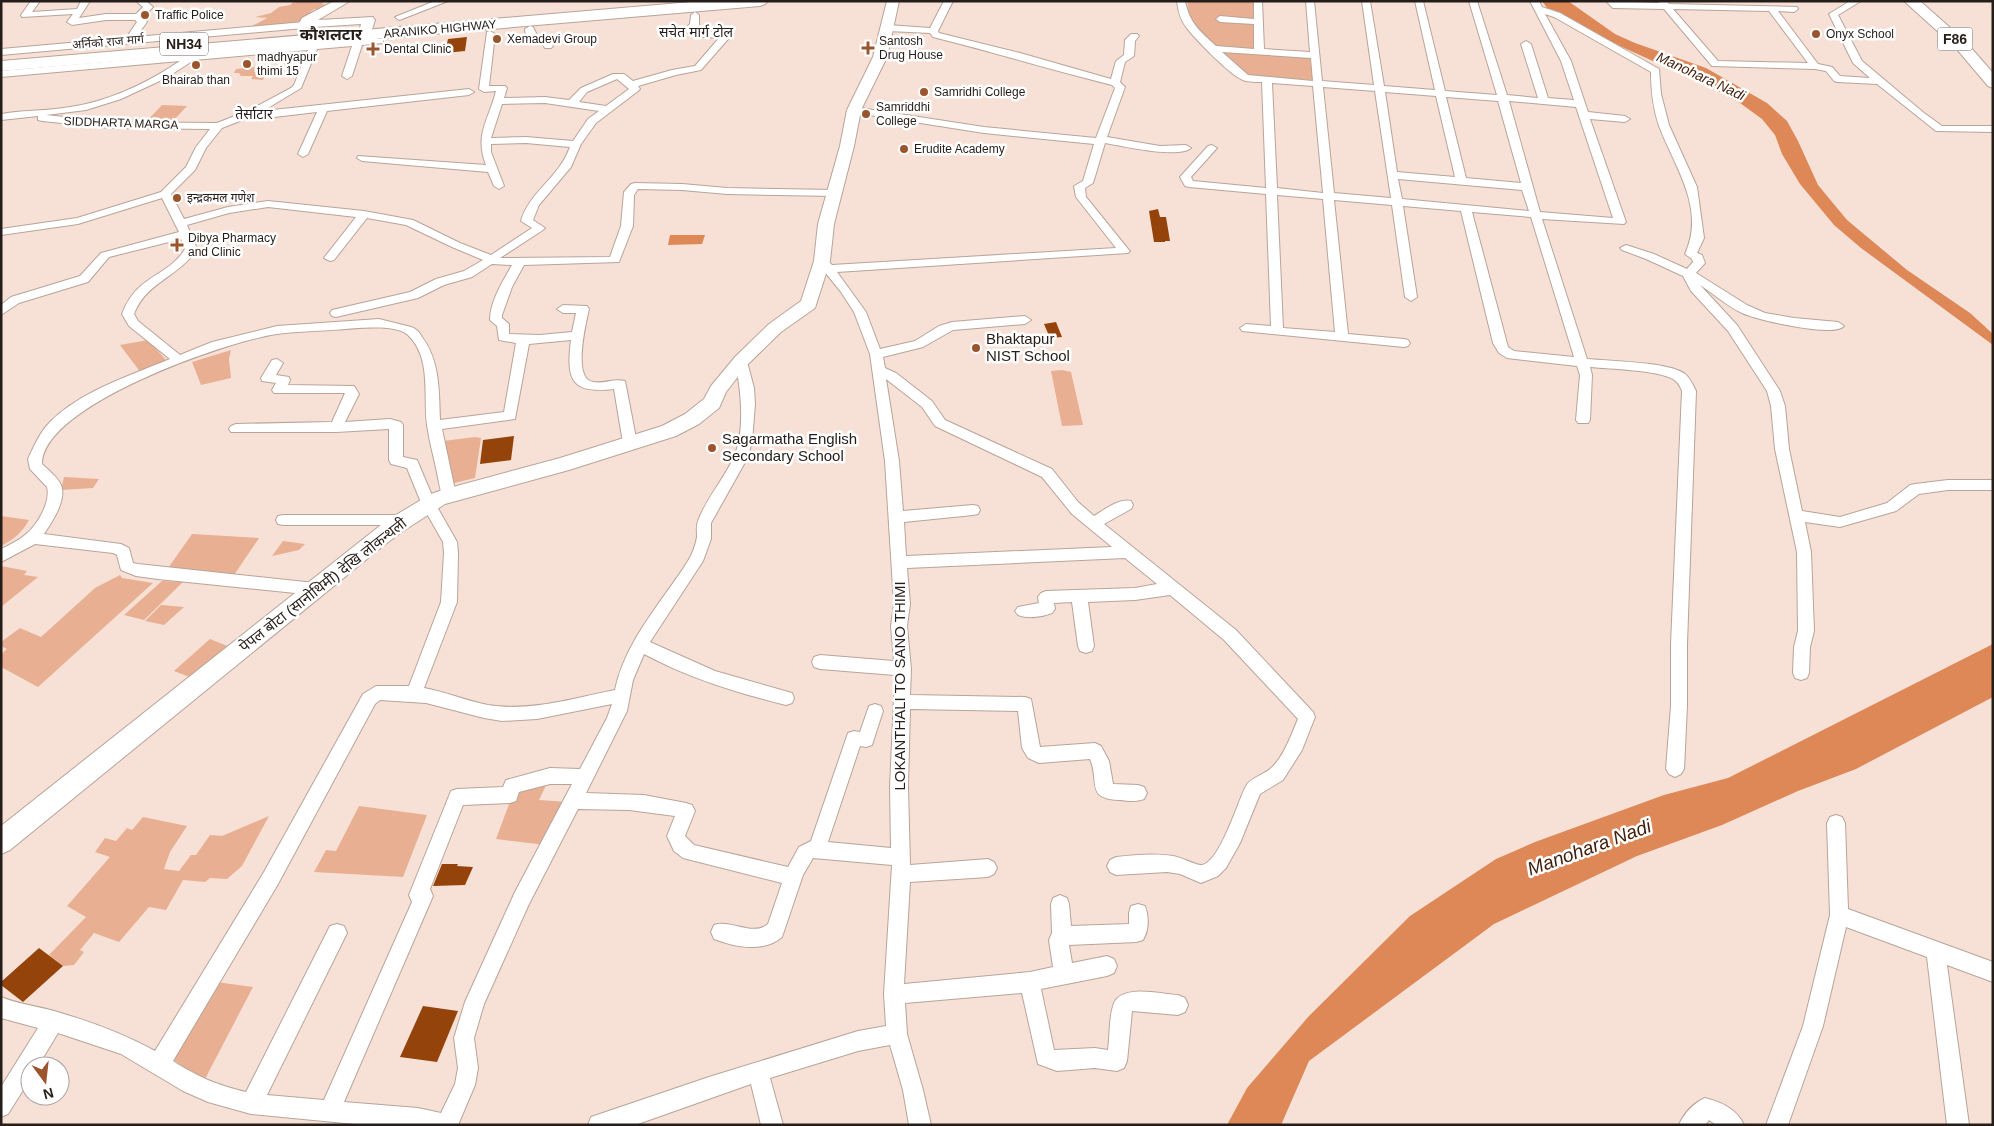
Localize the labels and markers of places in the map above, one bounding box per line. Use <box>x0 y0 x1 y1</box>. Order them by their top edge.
place label: Traffic Police <box>155 8 224 22</box>
marker: Traffic Police <box>139 9 151 21</box>
place label: Onyx School <box>1826 27 1894 41</box>
marker: Onyx School <box>1810 28 1822 40</box>
place label: Xemadevi Group <box>507 32 597 46</box>
marker: Xemadevi Group <box>491 33 503 45</box>
place label: Santosh Drug House <box>879 34 943 62</box>
marker: Santosh Drug House <box>861 41 875 55</box>
marker: Dental Clinic <box>366 42 380 56</box>
place label: Dental Clinic <box>384 42 451 56</box>
place label: madhyapur thimi 15 <box>257 50 317 78</box>
marker: madhyapur thimi 15 <box>241 58 253 70</box>
marker: Bhairab than <box>190 59 202 71</box>
place label: Bhairab than <box>162 73 230 87</box>
place label: Samridhi College <box>934 85 1026 99</box>
marker: Samridhi College <box>918 86 930 98</box>
place label: Samriddhi College <box>876 100 930 128</box>
marker: Samriddhi College <box>860 108 872 120</box>
place label: Erudite Academy <box>914 142 1005 156</box>
marker: Erudite Academy <box>898 143 910 155</box>
place label: इन्द्रकमल गणेश <box>187 190 255 205</box>
marker: इन्द्रकमल गणेश <box>171 192 183 204</box>
place label: Dibya Pharmacy and Clinic <box>188 231 276 259</box>
marker: Dibya Pharmacy and Clinic <box>170 238 184 252</box>
place label: Bhaktapur NIST School <box>986 330 1070 364</box>
marker: Bhaktapur NIST School <box>970 342 982 354</box>
place label: Sagarmatha English Secondary School <box>722 430 857 464</box>
marker: Sagarmatha English Secondary School <box>706 442 718 454</box>

